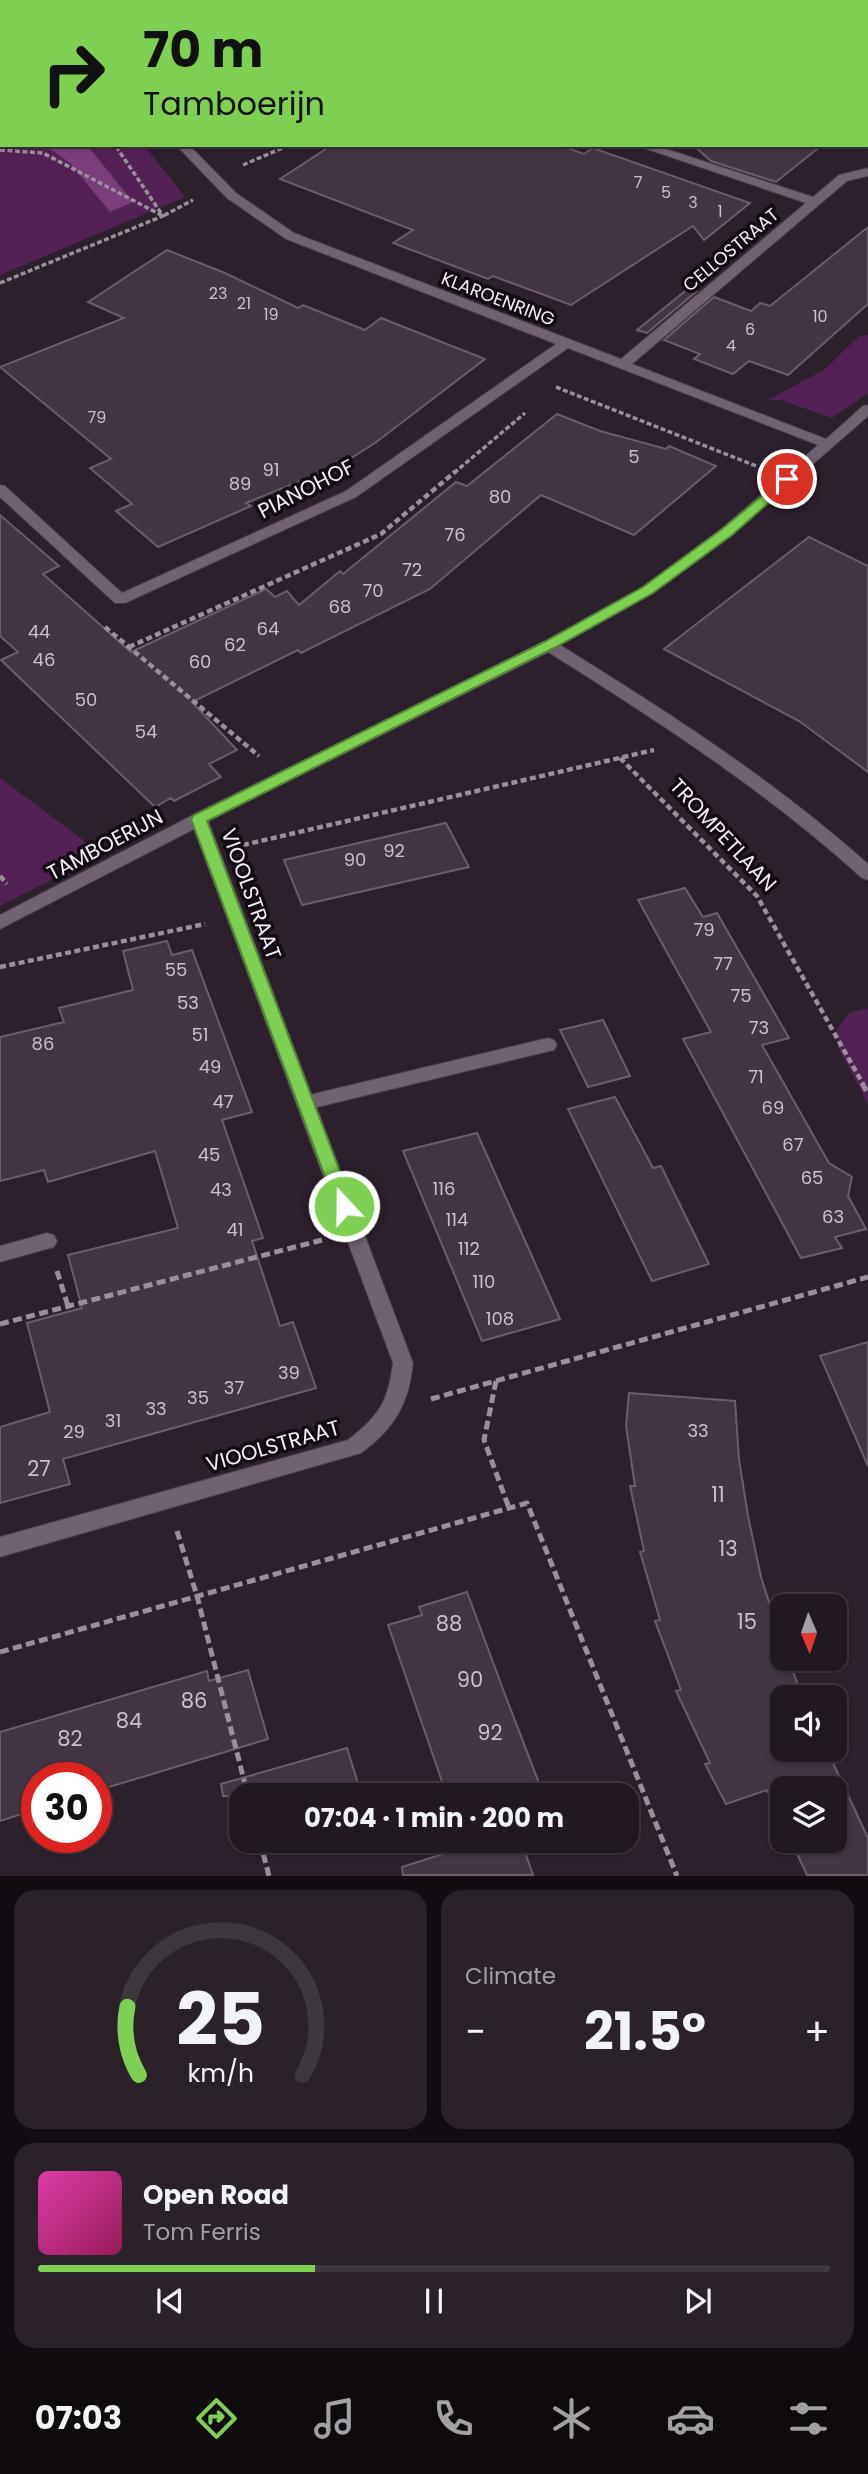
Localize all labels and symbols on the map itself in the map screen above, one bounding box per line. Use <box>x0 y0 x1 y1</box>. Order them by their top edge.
house number: 7 <box>634 171 643 194</box>
house number: 5 <box>661 181 671 204</box>
house number: 3 <box>688 191 698 214</box>
house number: 1 <box>717 200 723 223</box>
street label: CELLOSTRAAT <box>677 202 784 297</box>
street label: KLAROENRING <box>438 265 559 332</box>
house number: 23 <box>209 282 227 305</box>
house number: 21 <box>237 292 251 315</box>
house number: 19 <box>263 303 279 326</box>
house number: 10 <box>812 305 828 328</box>
house number: 6 <box>745 318 755 341</box>
house number: 4 <box>726 334 736 357</box>
house number: 79 <box>88 406 106 429</box>
house number: 5 <box>628 444 640 469</box>
pin <box>757 449 817 509</box>
street label: PIANOHOF <box>253 452 359 525</box>
house number: 91 <box>262 457 280 482</box>
house number: 89 <box>229 471 251 496</box>
house number: 80 <box>489 484 511 509</box>
house number: 76 <box>444 522 466 547</box>
house number: 72 <box>402 557 422 582</box>
house number: 70 <box>362 578 384 603</box>
house number: 68 <box>329 594 351 619</box>
house number: 64 <box>257 616 279 641</box>
house number: 44 <box>28 619 50 644</box>
house number: 62 <box>224 632 246 657</box>
house number: 46 <box>33 647 55 672</box>
house number: 60 <box>189 649 211 674</box>
house number: 50 <box>75 687 97 712</box>
house number: 54 <box>135 719 157 744</box>
street label: TROMPETLAAN <box>663 772 783 898</box>
street label: TAMBOERIJN <box>42 802 168 887</box>
street label: VIOOLSTRAAT <box>214 824 289 963</box>
house number: 92 <box>383 838 405 863</box>
house number: 90 <box>344 847 366 872</box>
house number: 79 <box>693 917 715 942</box>
house number: 77 <box>713 951 733 976</box>
house number: 55 <box>165 957 187 982</box>
house number: 75 <box>730 983 752 1008</box>
house number: 53 <box>177 990 199 1015</box>
house number: 73 <box>749 1015 769 1040</box>
house number: 51 <box>191 1022 209 1047</box>
house number: 86 <box>32 1031 54 1056</box>
house number: 49 <box>199 1054 221 1079</box>
house number: 71 <box>748 1064 764 1089</box>
house number: 47 <box>212 1089 234 1114</box>
house number: 69 <box>762 1095 784 1120</box>
house number: 67 <box>782 1132 804 1157</box>
house number: 45 <box>198 1142 220 1167</box>
house number: 65 <box>801 1165 823 1190</box>
position arrow <box>307 1169 381 1243</box>
house number: 116 <box>433 1176 455 1201</box>
house number: 43 <box>210 1177 232 1202</box>
house number: 63 <box>822 1204 844 1229</box>
house number: 114 <box>446 1207 468 1232</box>
house number: 41 <box>226 1217 244 1242</box>
house number: 112 <box>458 1236 480 1261</box>
house number: 110 <box>473 1269 495 1294</box>
house number: 108 <box>486 1306 514 1331</box>
house number: 39 <box>278 1360 300 1385</box>
house number: 37 <box>224 1375 244 1400</box>
house number: 35 <box>187 1385 209 1410</box>
house number: 33 <box>145 1396 167 1421</box>
house number: 31 <box>105 1408 121 1433</box>
street label: VIOOLSTRAAT <box>203 1413 343 1478</box>
house number: 33 <box>687 1418 709 1443</box>
house number: 29 <box>63 1419 85 1444</box>
house number: 27 <box>27 1454 51 1483</box>
house number: 11 <box>711 1480 725 1509</box>
house number: 13 <box>718 1534 738 1563</box>
north arrow <box>770 1594 847 1671</box>
house number: 15 <box>737 1607 757 1636</box>
house number: 88 <box>436 1609 462 1638</box>
house number: 90 <box>457 1665 483 1694</box>
house number: 86 <box>181 1686 207 1715</box>
house number: 84 <box>116 1706 142 1735</box>
house number: 92 <box>477 1718 503 1747</box>
house number: 82 <box>57 1724 83 1753</box>
speed limit sign: 30 <box>21 1762 112 1853</box>

